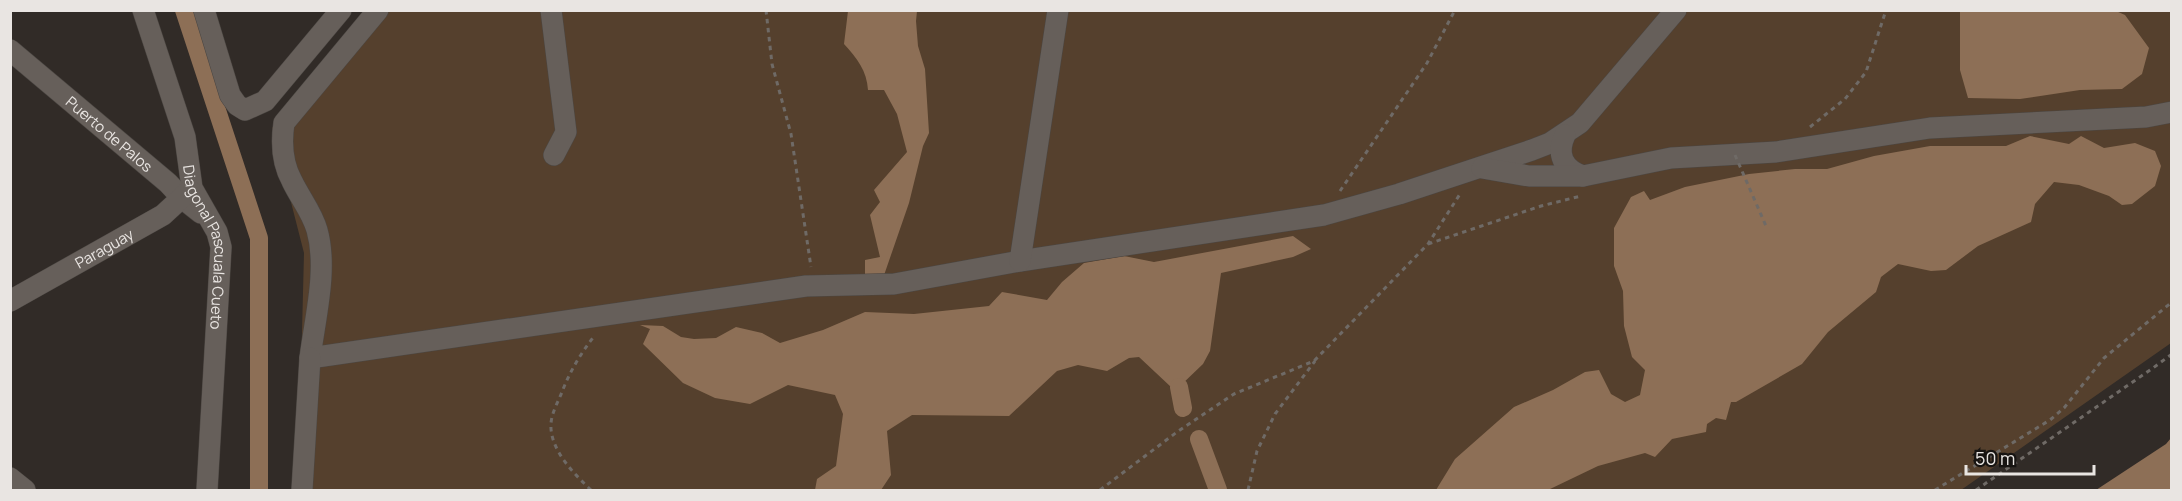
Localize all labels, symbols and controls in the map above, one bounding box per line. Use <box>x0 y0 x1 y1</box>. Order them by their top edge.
street label: Puerto de Palos <box>61 91 158 177</box>
street label: Diagonal Pascuala Cueto <box>178 164 232 330</box>
street label: Paraguay <box>71 223 137 273</box>
scale bar <box>1966 438 2094 476</box>
text: 50 m <box>1975 446 2015 470</box>

